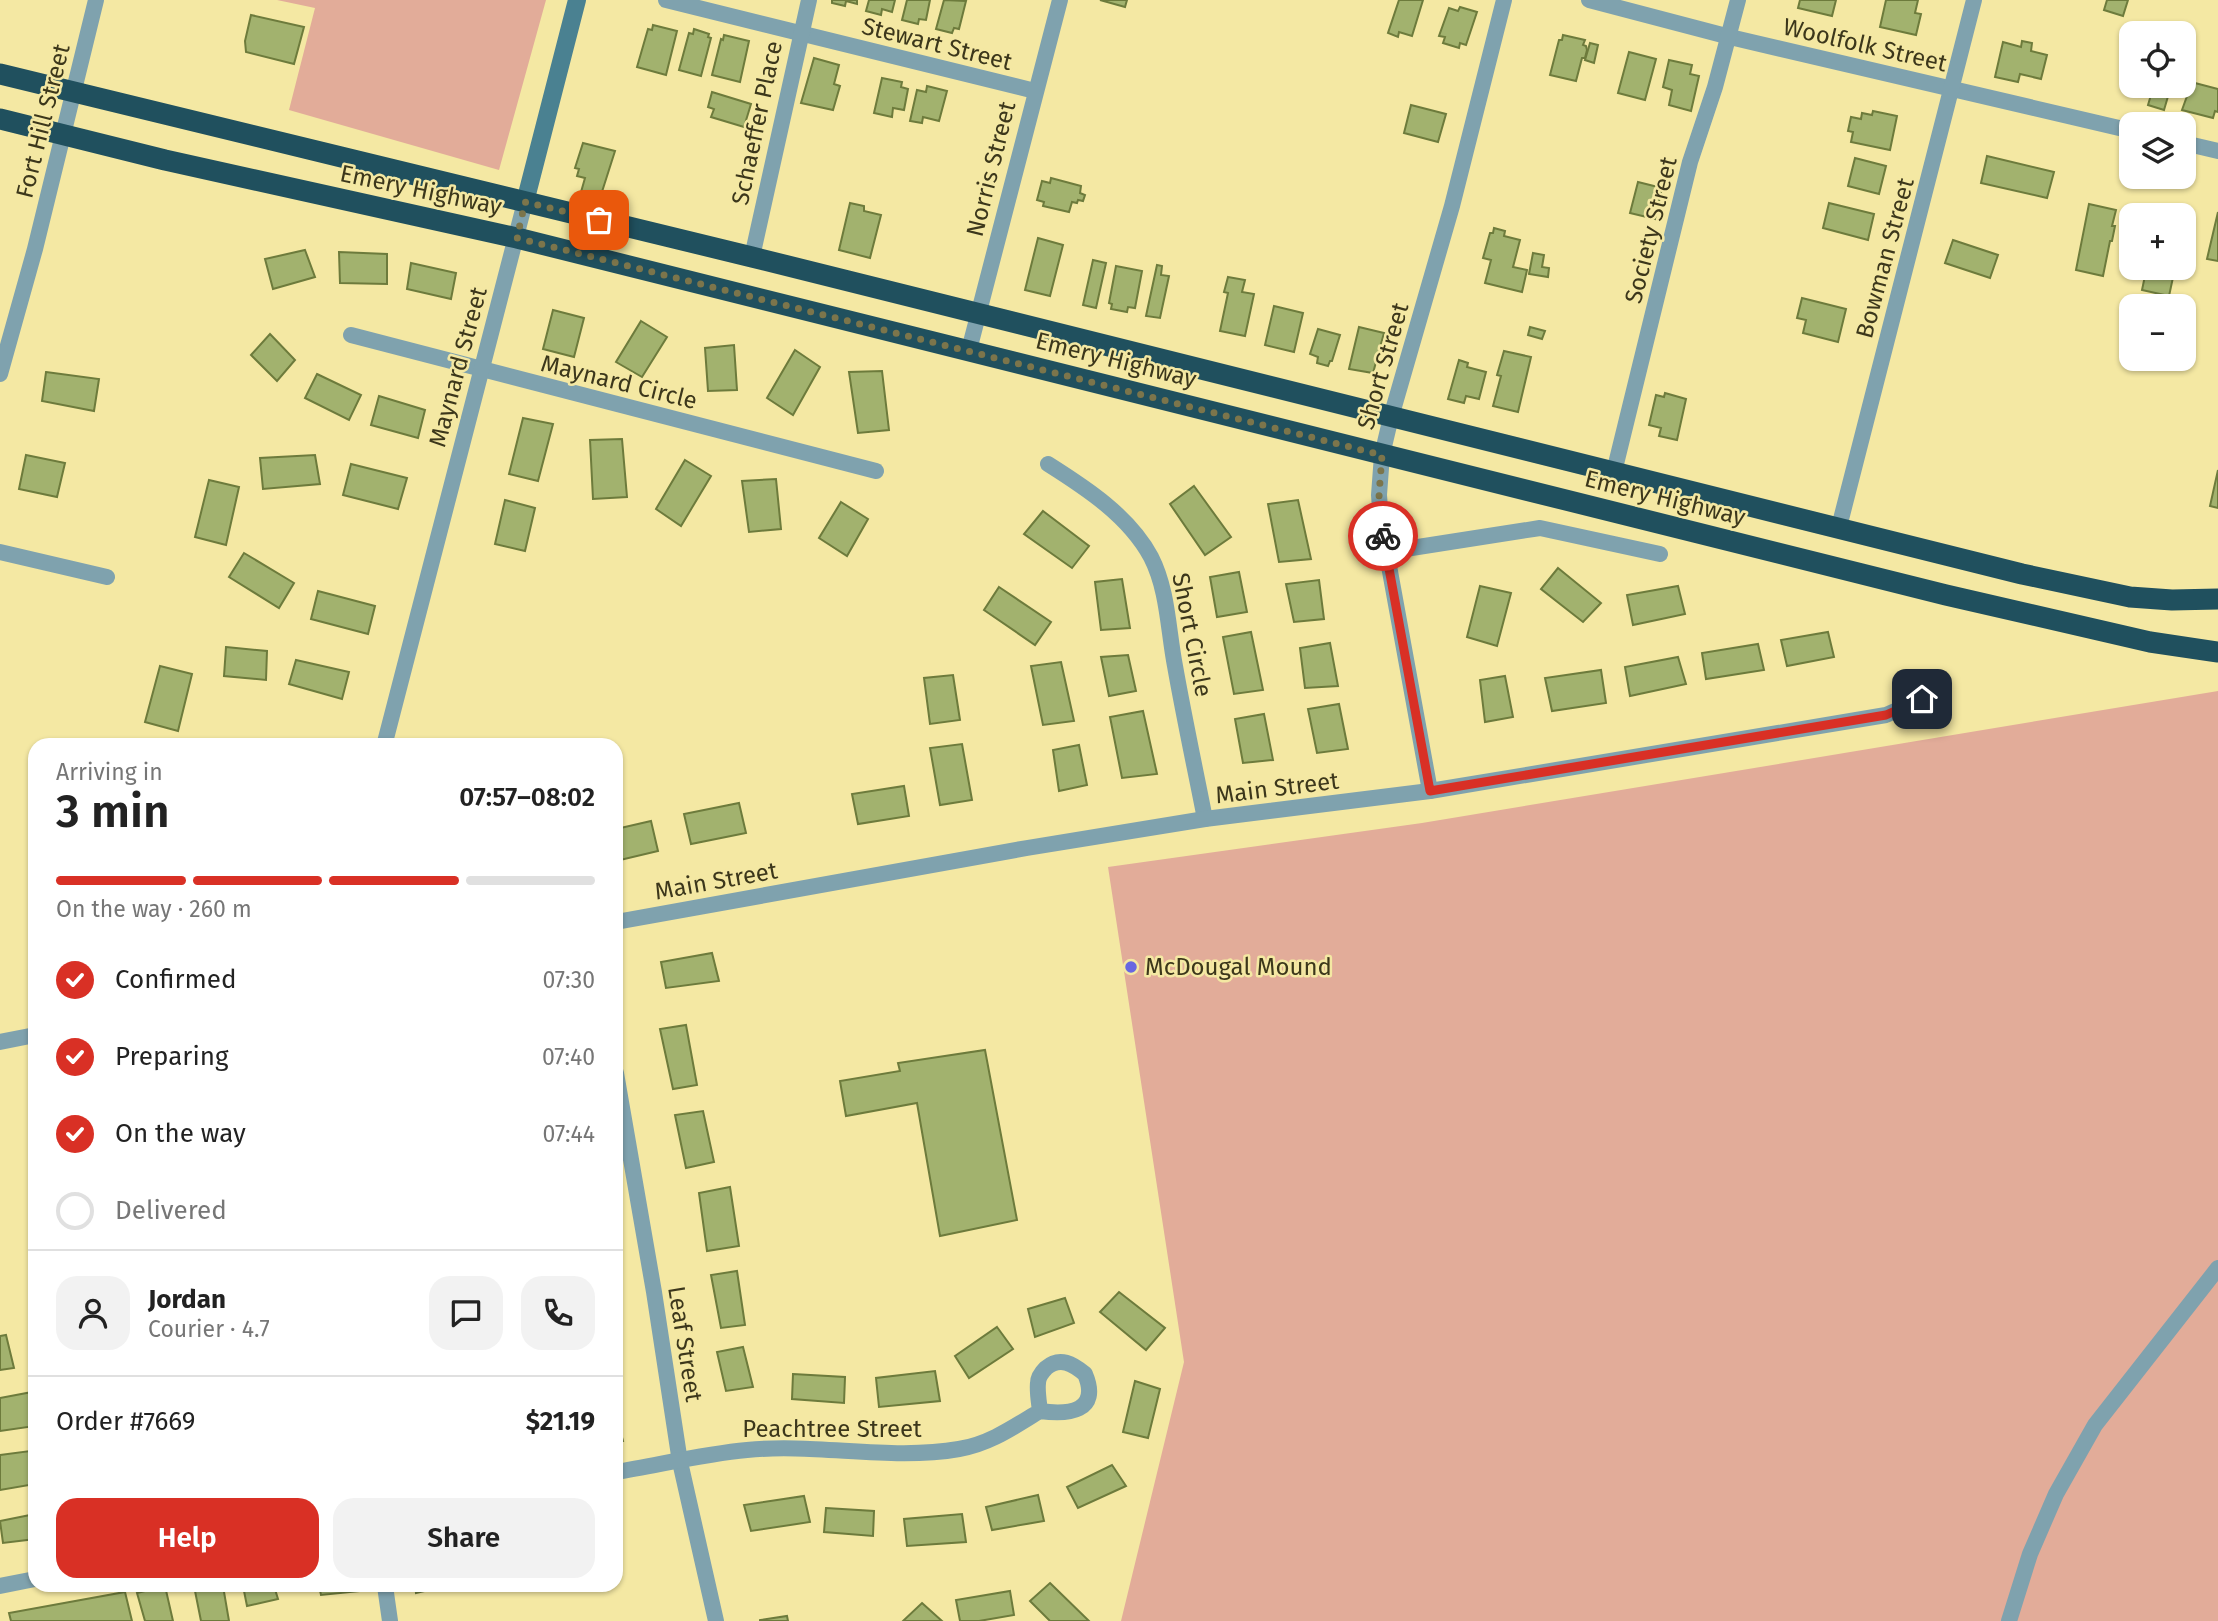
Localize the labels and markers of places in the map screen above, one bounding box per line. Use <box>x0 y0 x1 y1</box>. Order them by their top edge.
pin <box>569 190 629 250</box>
pin <box>1892 669 1952 729</box>
place label: McDougal Mound <box>1145 953 1332 981</box>
marker: McDougal Mound <box>1123 959 1139 975</box>

